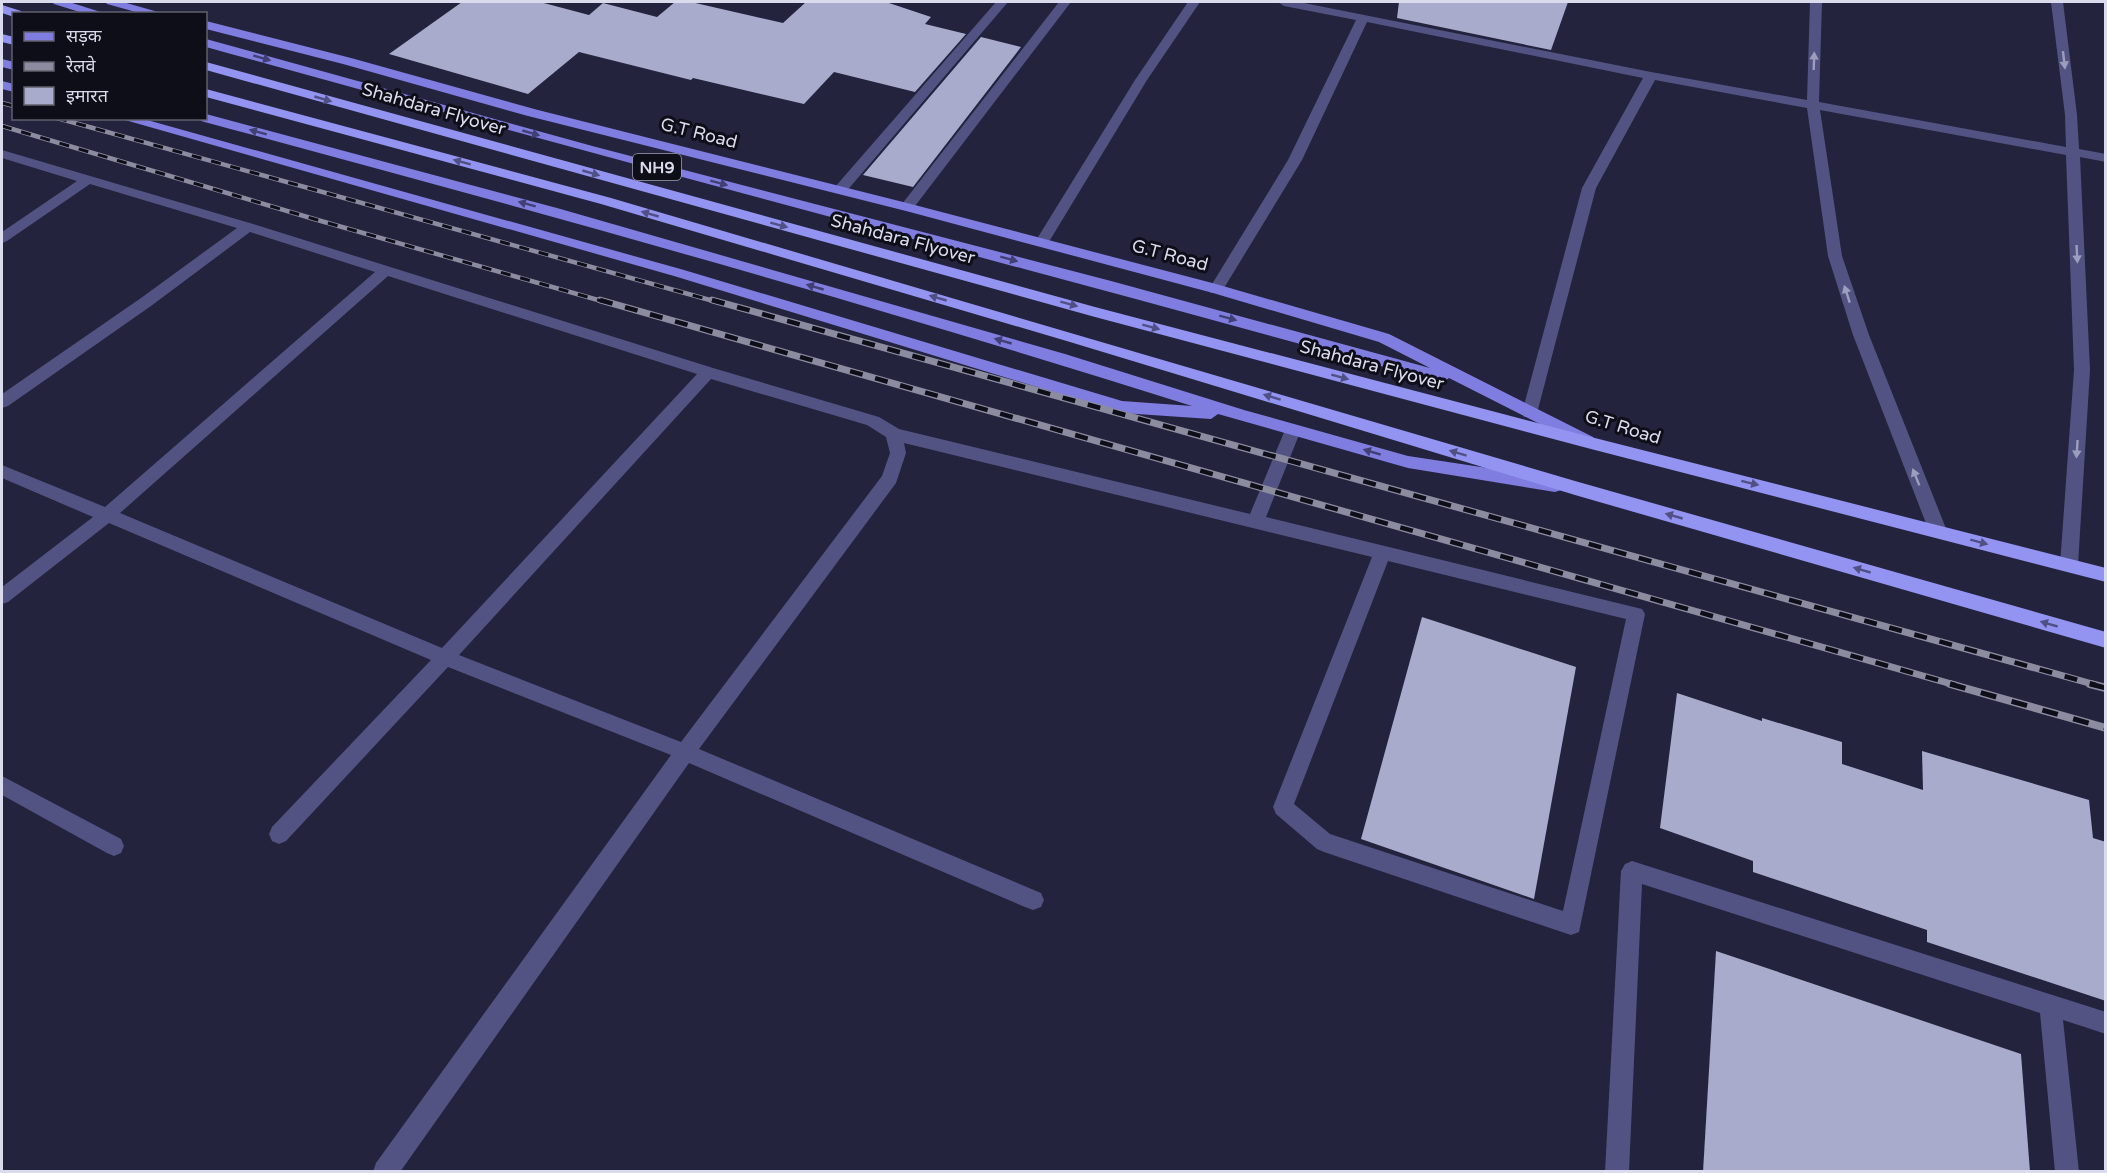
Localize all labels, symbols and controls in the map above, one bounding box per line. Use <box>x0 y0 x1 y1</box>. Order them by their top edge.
legend <box>12 12 207 120</box>
text: सड़क <box>66 25 103 47</box>
one-way arrow <box>2060 50 2069 69</box>
one-way arrow <box>1810 51 1819 70</box>
one-way arrow <box>253 54 271 63</box>
text: रेलवे <box>65 55 97 77</box>
street label: Shahdara Flyover <box>360 78 508 140</box>
text: इमारत <box>66 85 109 107</box>
one-way arrow <box>313 94 332 104</box>
street label: G.T Road <box>658 113 740 153</box>
one-way arrow <box>248 127 266 136</box>
one-way arrow <box>522 129 540 138</box>
road number: NH9 <box>633 154 681 180</box>
one-way arrow <box>453 157 471 166</box>
one-way arrow <box>582 169 600 178</box>
one-way arrow <box>710 179 728 189</box>
one-way arrow <box>518 199 536 209</box>
one-way arrow <box>641 209 659 218</box>
street label: Shahdara Flyover <box>829 209 978 269</box>
one-way arrow <box>770 221 788 230</box>
street label: G.T Road <box>1129 234 1211 276</box>
one-way arrow <box>2073 244 2082 263</box>
one-way arrow <box>1000 255 1018 265</box>
one-way arrow <box>806 282 824 291</box>
one-way arrow <box>1842 285 1851 303</box>
one-way arrow <box>929 293 947 302</box>
one-way arrow <box>1060 300 1078 310</box>
one-way arrow <box>1219 314 1237 323</box>
one-way arrow <box>1142 322 1160 332</box>
street label: Shahdara Flyover <box>1298 335 1447 395</box>
one-way arrow <box>994 336 1012 345</box>
one-way arrow <box>1330 372 1349 382</box>
one-way arrow <box>1263 392 1281 401</box>
street label: G.T Road <box>1582 405 1664 449</box>
one-way arrow <box>2073 439 2082 458</box>
one-way arrow <box>1363 447 1382 457</box>
one-way arrow <box>1449 448 1467 457</box>
one-way arrow <box>1911 467 1921 485</box>
one-way arrow <box>1741 479 1759 489</box>
one-way arrow <box>1665 511 1683 520</box>
one-way arrow <box>1971 538 1989 547</box>
one-way arrow <box>1853 565 1871 574</box>
one-way arrow <box>2040 618 2058 628</box>

